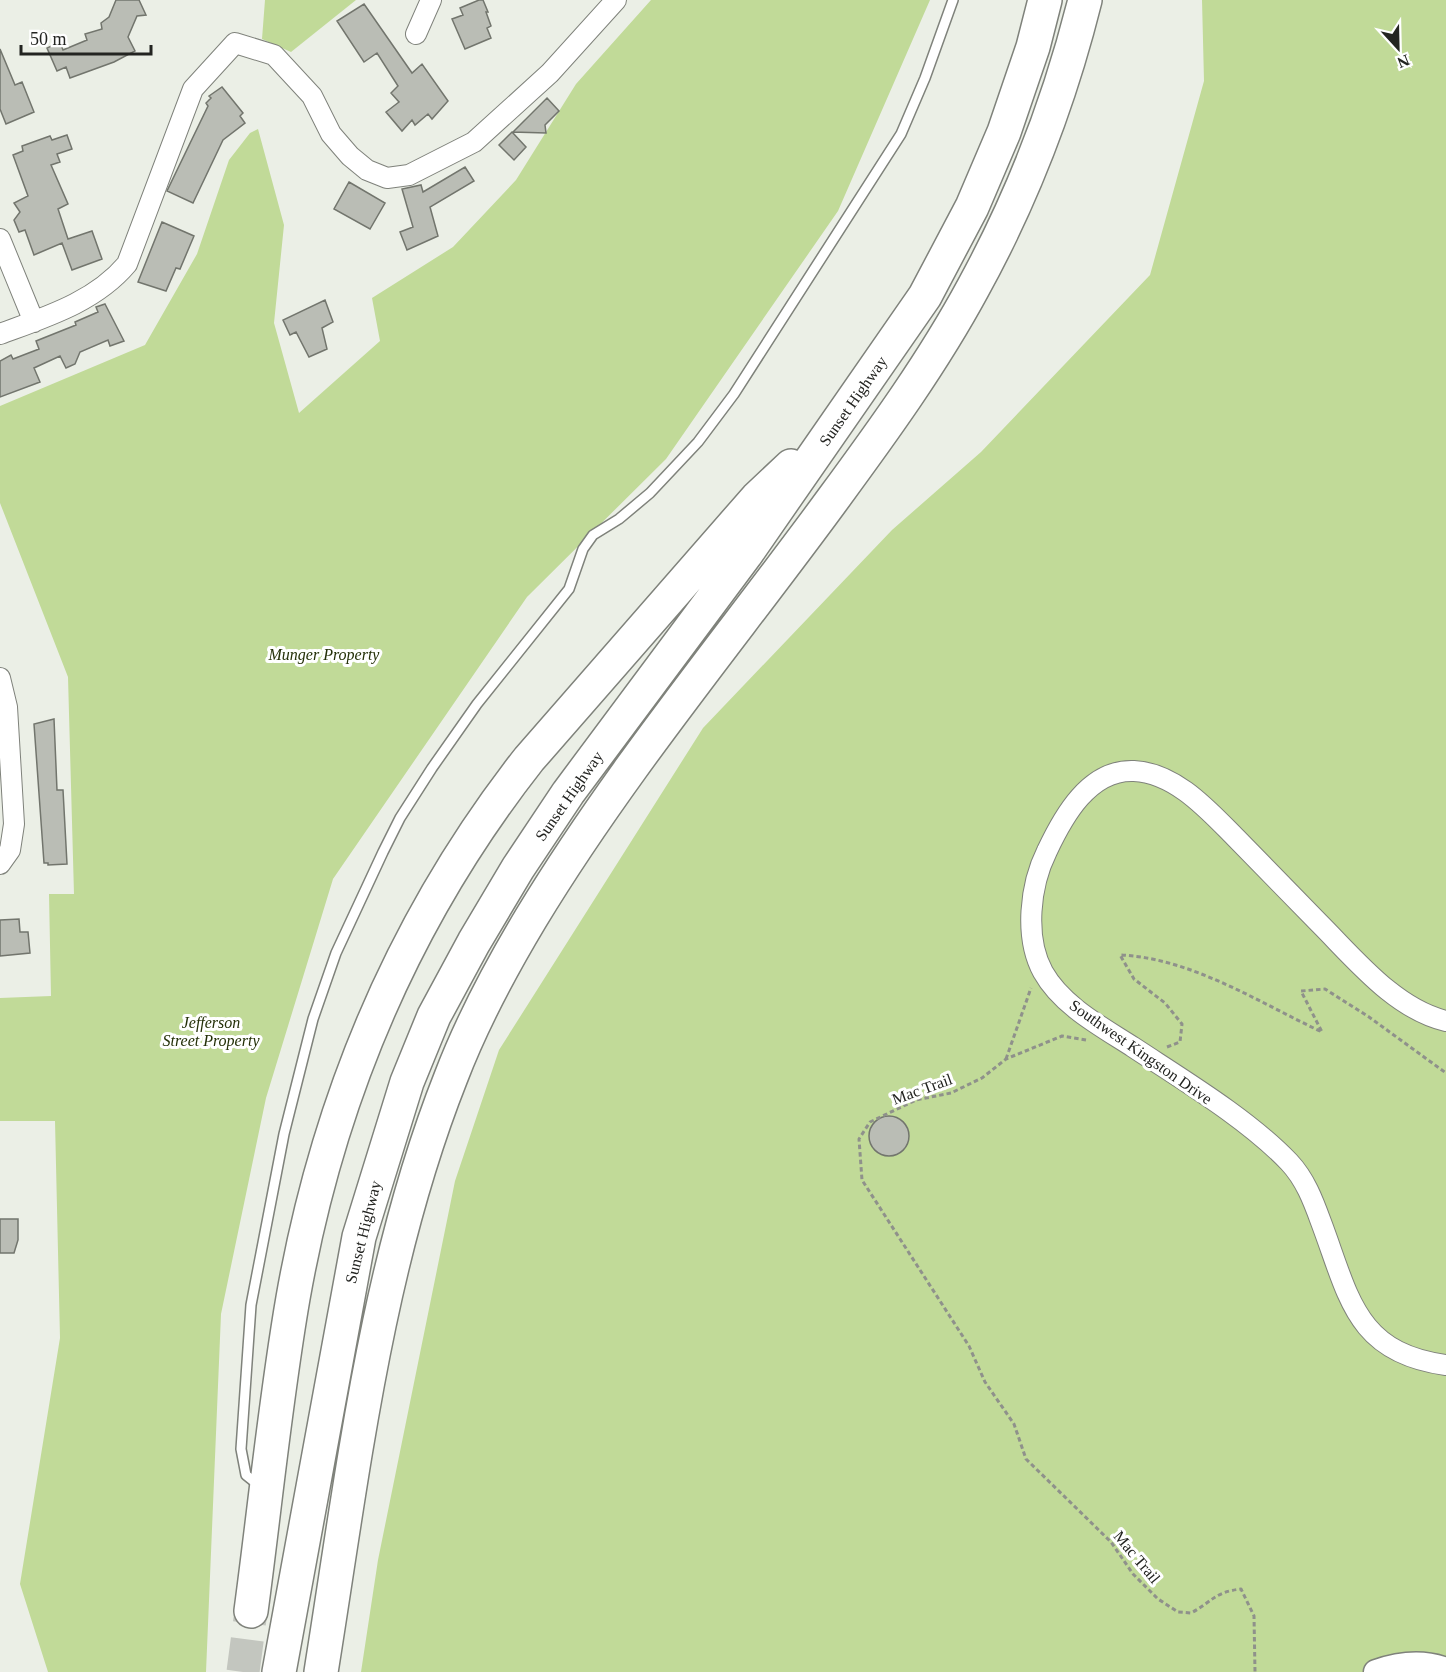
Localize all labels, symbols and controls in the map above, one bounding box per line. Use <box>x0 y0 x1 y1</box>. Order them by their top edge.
scale bar <box>21 18 152 56</box>
north arrow <box>1368 18 1428 78</box>
text: 50 m <box>30 29 67 49</box>
text: N <box>1394 51 1412 72</box>
street label: Sunset Highway <box>816 353 891 450</box>
park label: Munger Property <box>268 646 380 664</box>
street label: Sunset Highway <box>532 748 607 845</box>
street label: Southwest Kingston Drive <box>1066 996 1215 1108</box>
park label: Jefferson Street Property <box>162 1014 260 1050</box>
street label: Mac Trail <box>890 1070 955 1108</box>
street label: Sunset Highway <box>342 1179 385 1285</box>
street label: Mac Trail <box>1110 1528 1164 1587</box>

